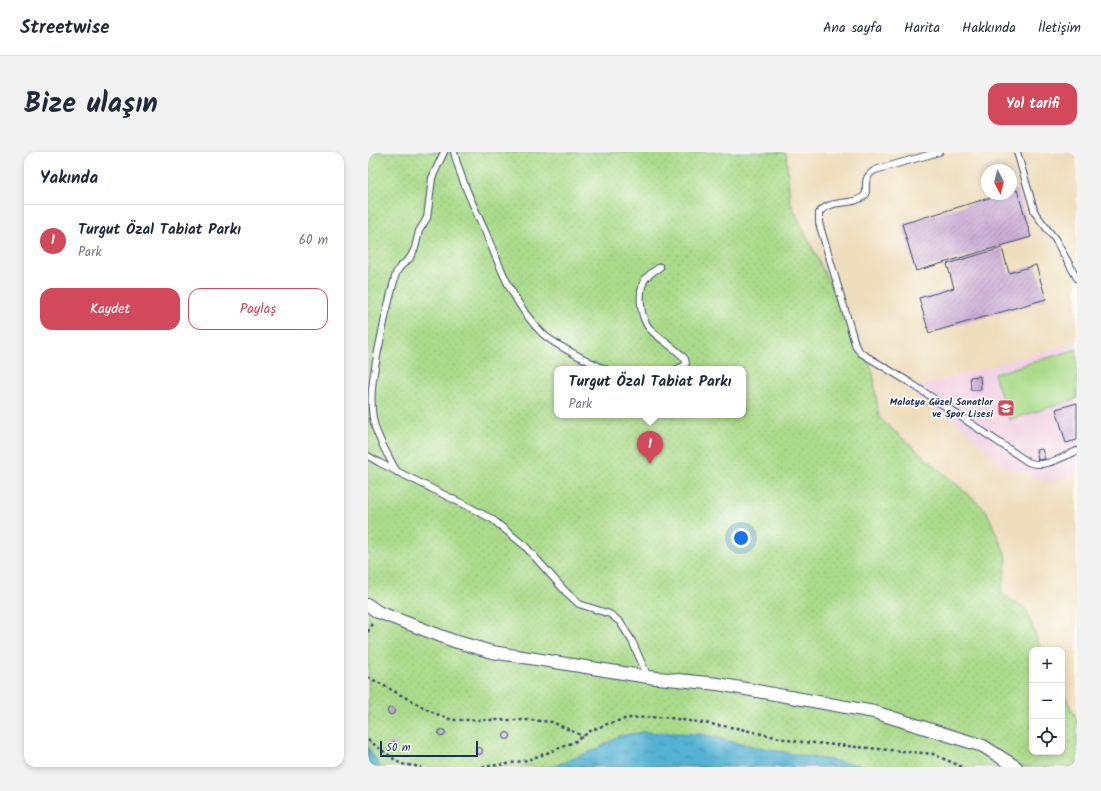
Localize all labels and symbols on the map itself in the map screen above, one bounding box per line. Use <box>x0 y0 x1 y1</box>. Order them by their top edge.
north arrow <box>981 164 1017 200</box>
place label: Malatya Güzel Sanatlar ve Spor Lisesi <box>890 394 993 422</box>
school or university icon: Malatya Güzel Sanatlar ve Spor Lisesi <box>996 398 1016 418</box>
pin: 1 <box>637 431 663 464</box>
your location <box>731 528 751 548</box>
scale bar <box>380 739 478 758</box>

